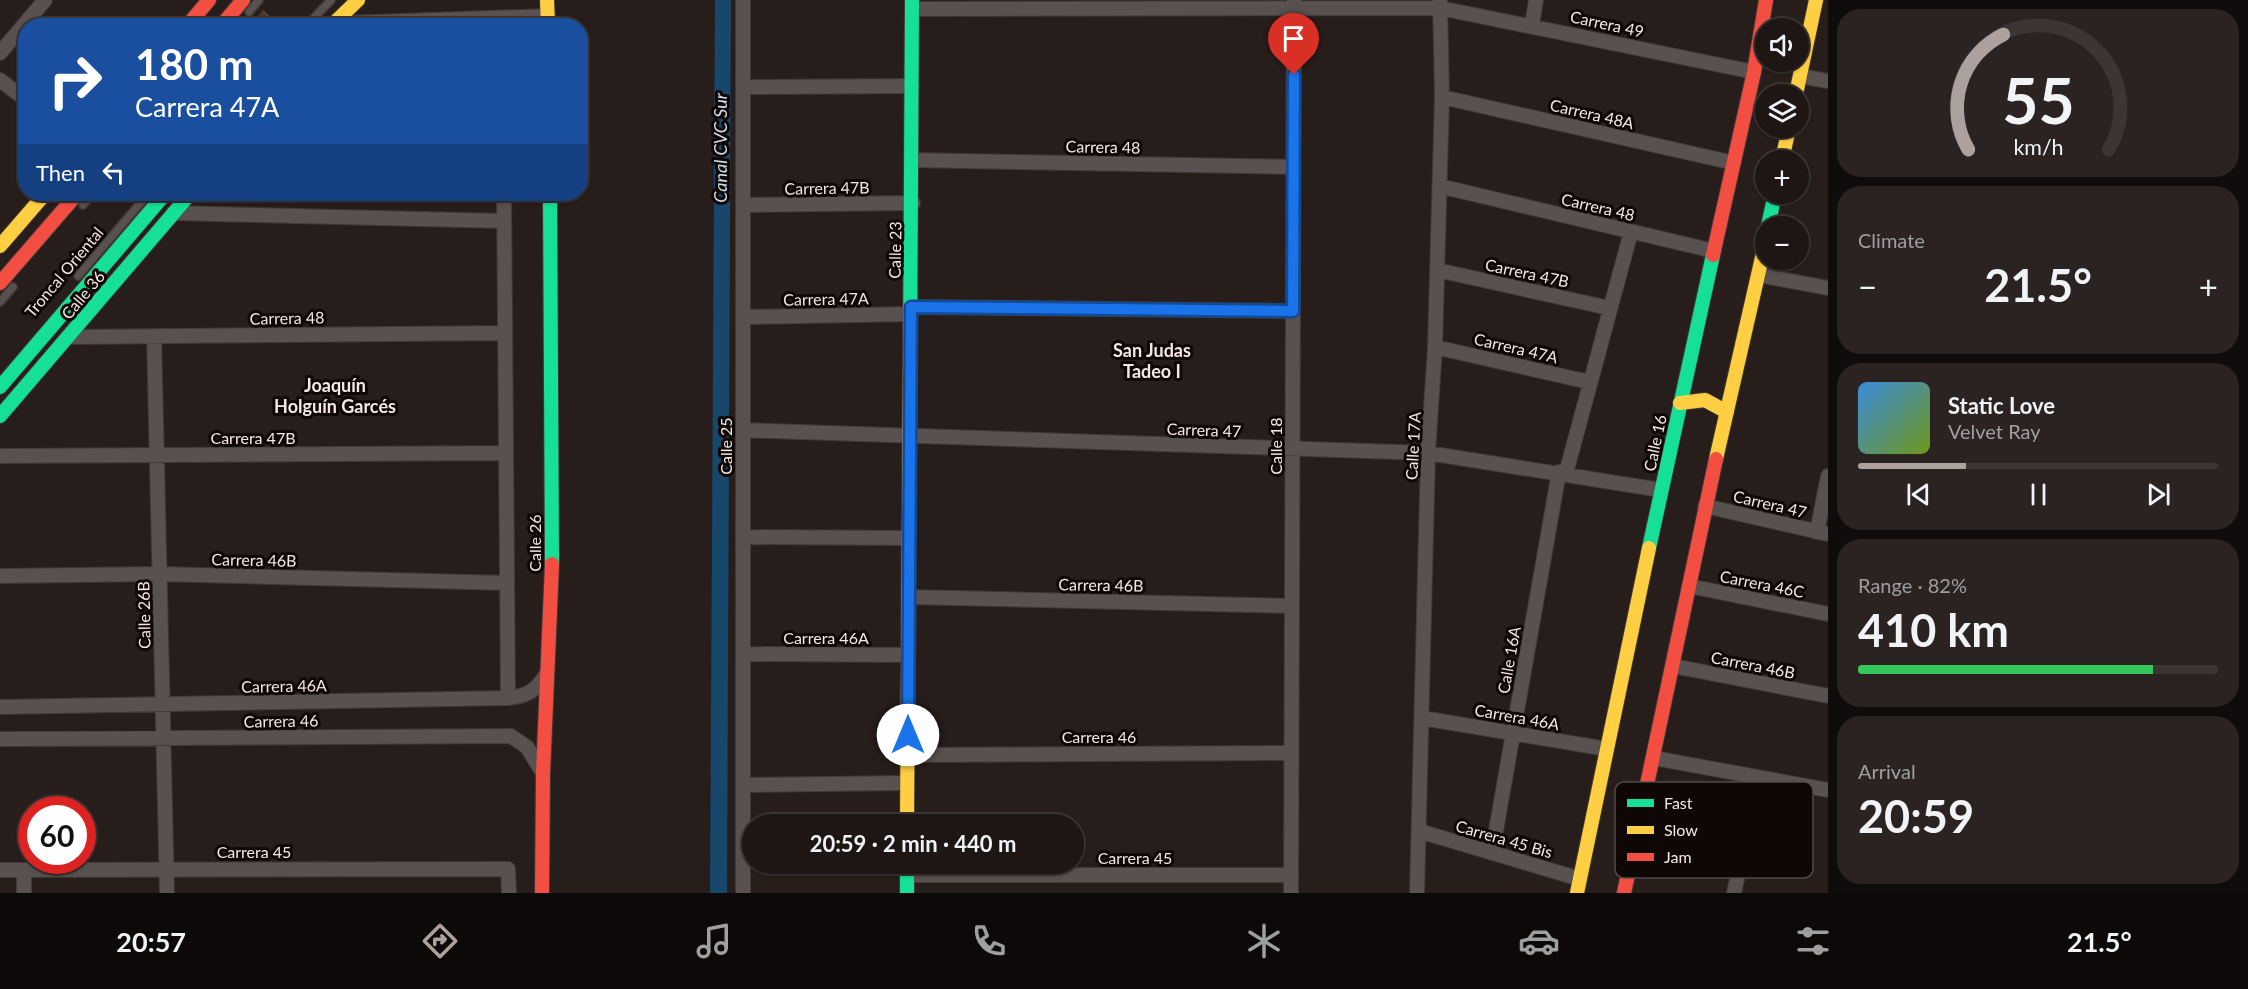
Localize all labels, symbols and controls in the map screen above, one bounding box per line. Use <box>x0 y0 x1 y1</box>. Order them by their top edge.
street label: Carrera 49 <box>1569 6 1646 41</box>
pin <box>1268 13 1319 75</box>
map controls <box>1755 18 1809 270</box>
button: sound <box>1755 18 1809 72</box>
icon: arrive <box>1277 22 1310 55</box>
text: 180 m <box>135 39 253 89</box>
icon: right <box>36 42 114 120</box>
text: 55 <box>2002 62 2074 137</box>
button: layers <box>1755 84 1809 138</box>
text: Carrera 47A <box>135 90 279 123</box>
water label: Canal CVC Sur <box>709 92 731 203</box>
street label: Carrera 48A <box>1548 95 1636 132</box>
text: km/h <box>2013 134 2063 160</box>
street label: Carrera 48 <box>1065 136 1141 157</box>
button: + <box>1755 150 1809 204</box>
icon: left <box>97 156 130 189</box>
text: Then <box>36 159 85 186</box>
street label: Carrera 47B <box>784 177 870 198</box>
street label: Carrera 48 <box>1560 189 1637 224</box>
button: − <box>1755 216 1809 270</box>
street label: Calle 23 <box>885 221 904 279</box>
street label: Troncal Oriental <box>20 223 107 321</box>
text: Climate <box>1858 228 1925 252</box>
street label: Carrera 47B <box>1484 254 1571 291</box>
text: 21.5° <box>1984 258 2092 312</box>
text: − <box>1858 266 1877 306</box>
text: + <box>2199 266 2218 306</box>
street label: Calle 36 <box>57 267 108 323</box>
street label: Carrera 47A <box>783 288 869 309</box>
street label: Carrera 48 <box>249 307 325 328</box>
street label: Carrera 47A <box>1472 329 1560 366</box>
district label: San Judas Tadeo I <box>1113 339 1191 382</box>
district label: Joaquín Holguín Garcés <box>274 374 396 417</box>
text: Static Love <box>1948 392 2055 419</box>
street label: Calle 17A <box>1401 411 1424 480</box>
street label: Calle 16 <box>1639 413 1670 473</box>
street label: Calle 25 <box>716 417 735 475</box>
street label: Calle 18 <box>1266 417 1285 475</box>
street label: Carrera 47 <box>1166 419 1242 440</box>
text: Velvet Ray <box>1948 419 2041 443</box>
street label: Carrera 47B <box>210 428 296 447</box>
icon: previous <box>1902 478 1935 511</box>
icon: pause <box>2022 478 2055 511</box>
icon: next <box>2142 478 2175 511</box>
street label: Carrera 47 <box>1732 486 1809 521</box>
street label: Calle 26 <box>525 514 544 572</box>
street label: Carrera 46B <box>211 549 297 570</box>
street label: Carrera 46C <box>1718 566 1806 601</box>
text: Range · 82% <box>1858 573 1967 597</box>
street label: Carrera 46B <box>1058 574 1144 595</box>
street label: Calle 26B <box>133 581 154 649</box>
text: 410 km <box>1858 603 2009 657</box>
street label: Calle 16A <box>1493 625 1524 695</box>
street label: Carrera 46A <box>783 628 869 647</box>
street label: Carrera 46B <box>1710 647 1797 682</box>
street label: Carrera 46A <box>241 675 327 696</box>
street label: Carrera 46A <box>1473 700 1561 733</box>
position arrow <box>876 703 940 767</box>
street label: Carrera 46 <box>243 710 319 731</box>
street label: Carrera 46 <box>1062 727 1136 746</box>
text: Arrival <box>1858 759 1916 783</box>
legend <box>1615 782 1813 878</box>
text: 20:59 <box>1858 789 1974 843</box>
text: Fast <box>1664 793 1693 812</box>
speed limit sign: 60 <box>18 796 96 874</box>
street label: Carrera 45 Bis <box>1454 816 1555 861</box>
text: Slow <box>1664 820 1698 839</box>
text: 20:59 · 2 min · 440 m <box>810 830 1016 857</box>
street label: Carrera 45 <box>217 842 291 861</box>
text: Jam <box>1664 847 1692 866</box>
street label: Carrera 45 <box>1098 848 1172 867</box>
icon: directions <box>419 920 461 962</box>
icon: music <box>693 920 735 962</box>
icon: phone <box>968 920 1010 962</box>
icon: climate <box>1243 920 1285 962</box>
icon: car <box>1518 920 1560 962</box>
icon: filters <box>1792 920 1834 962</box>
text: 20:57 <box>116 925 186 958</box>
text: 21.5° <box>2067 925 2132 958</box>

